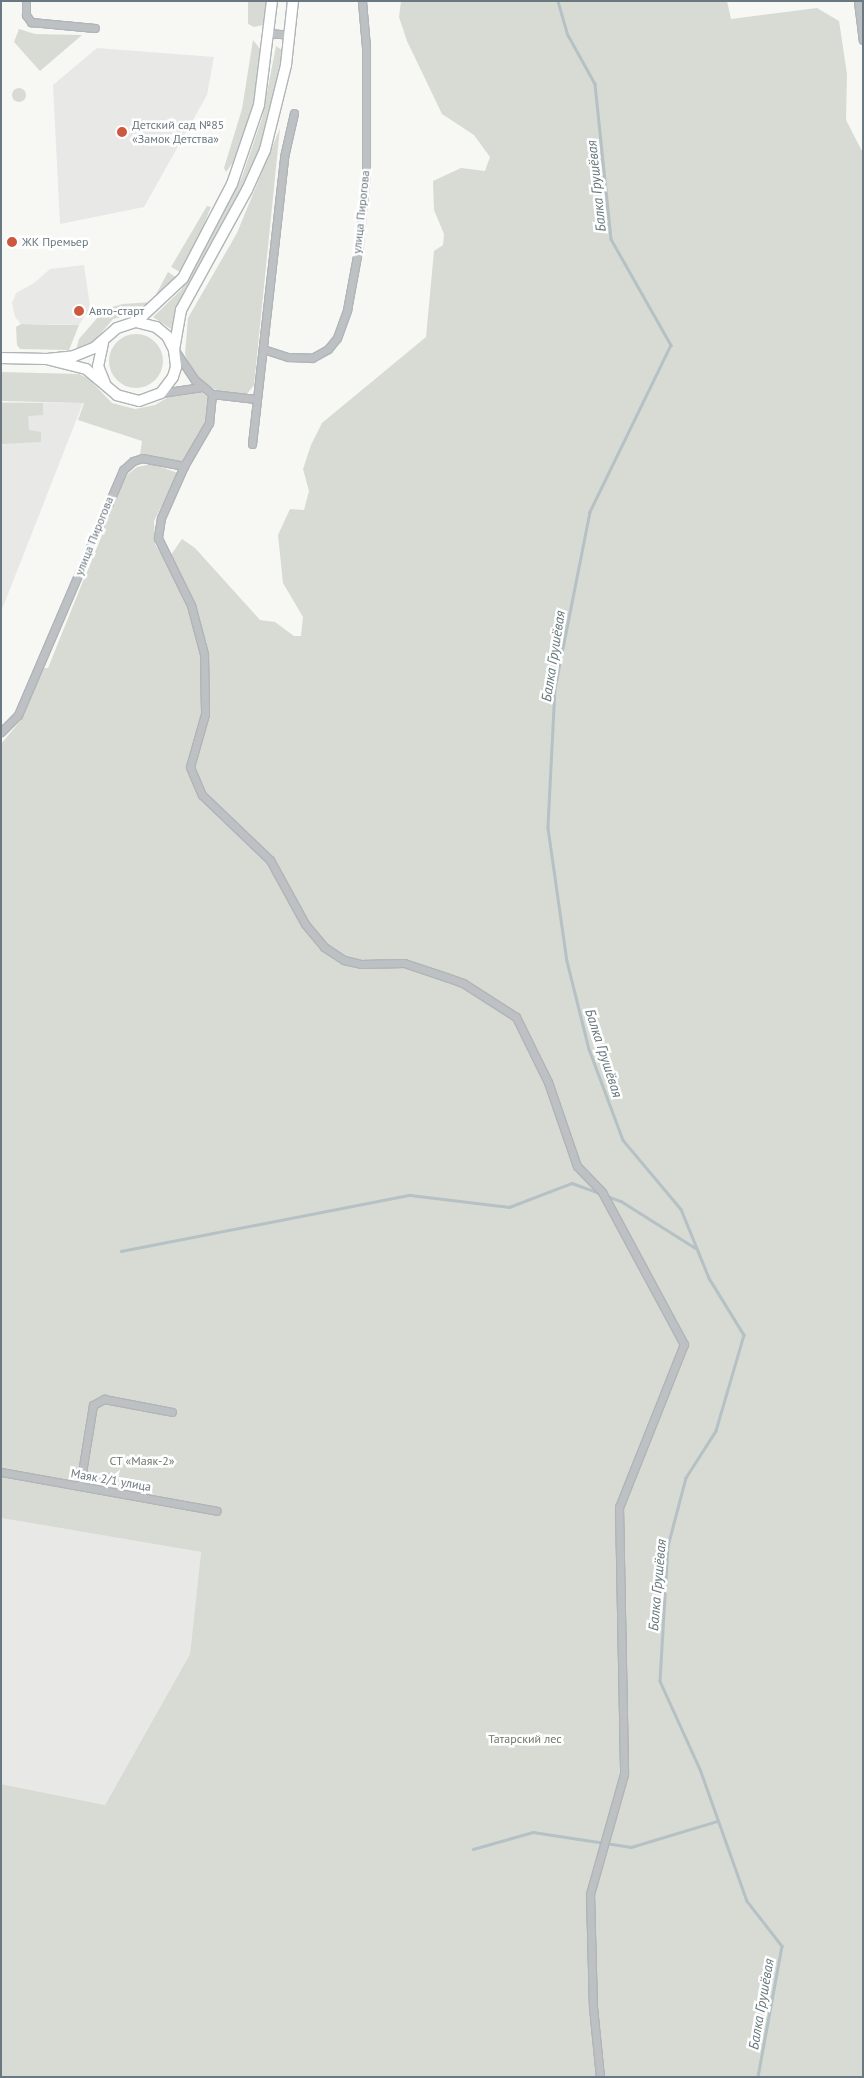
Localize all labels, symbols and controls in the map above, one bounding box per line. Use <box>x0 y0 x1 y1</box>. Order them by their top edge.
place label: Детский сад №85 «Замок Детства» <box>132 118 224 146</box>
marker: Детский сад №85 «Замок Детства» <box>116 126 128 138</box>
water label: Балка Грушёвая <box>583 139 609 233</box>
street label: улица Пирогова <box>349 170 373 254</box>
place label: ЖК Премьер <box>22 235 88 249</box>
marker: ЖК Премьер <box>6 236 18 248</box>
place label: Авто-старт <box>89 304 144 318</box>
marker: Авто-старт <box>73 305 85 317</box>
street label: улица Пирогова <box>72 494 116 578</box>
water label: Балка Грушёвая <box>537 609 569 703</box>
water label: Балка Грушёвая <box>582 1007 626 1099</box>
park label: СТ «Маяк-2» <box>109 1454 175 1468</box>
street label: Маяк 2/1 улица <box>70 1466 152 1494</box>
water label: Балка Грушёвая <box>645 1538 669 1632</box>
park label: Татарский лес <box>488 1732 562 1746</box>
water label: Балка Грушёвая <box>745 1957 777 2051</box>

